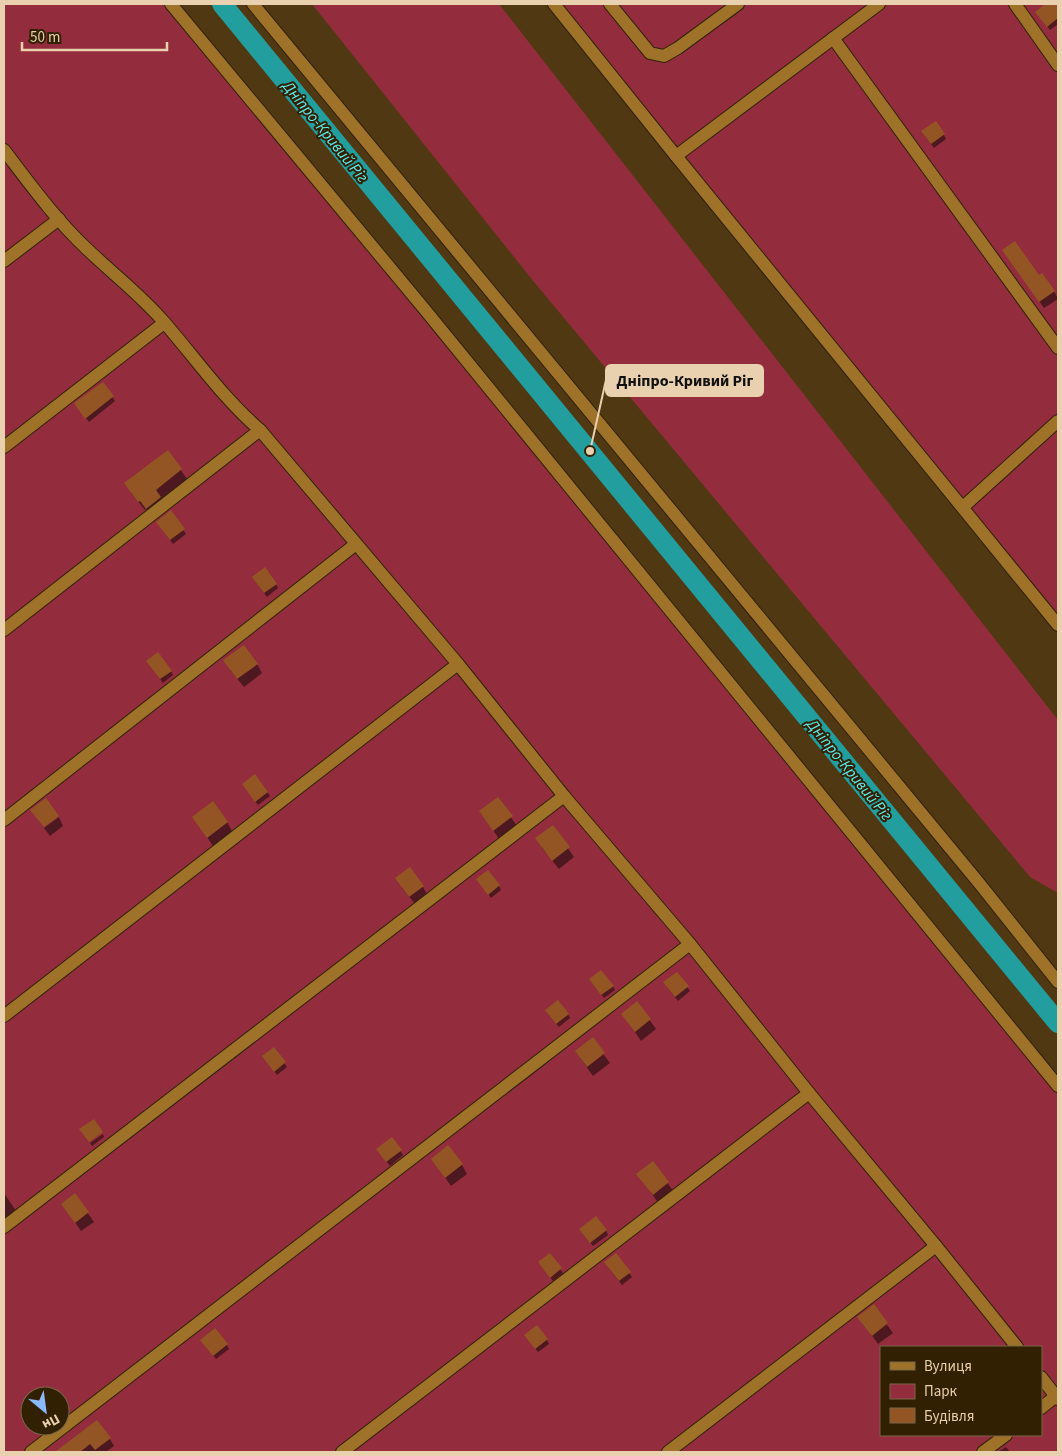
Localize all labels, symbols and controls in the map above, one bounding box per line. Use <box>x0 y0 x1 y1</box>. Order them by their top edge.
scale bar <box>22 20 168 52</box>
text: 50 m <box>30 27 60 48</box>
water label: Дніпро-Кривий Ріг <box>277 75 373 188</box>
callout: Дніпро-Кривий Ріг <box>606 365 763 396</box>
text: Дніпро-Кривий Ріг <box>617 370 753 392</box>
water label: Дніпро-Кривий Ріг <box>801 713 897 826</box>
legend <box>880 1346 1042 1436</box>
text: Вулиця <box>924 1356 972 1377</box>
text: Парк <box>924 1381 958 1402</box>
north arrow <box>20 1386 70 1436</box>
text: Будівля <box>924 1406 974 1427</box>
text: Пн <box>38 1409 63 1434</box>

